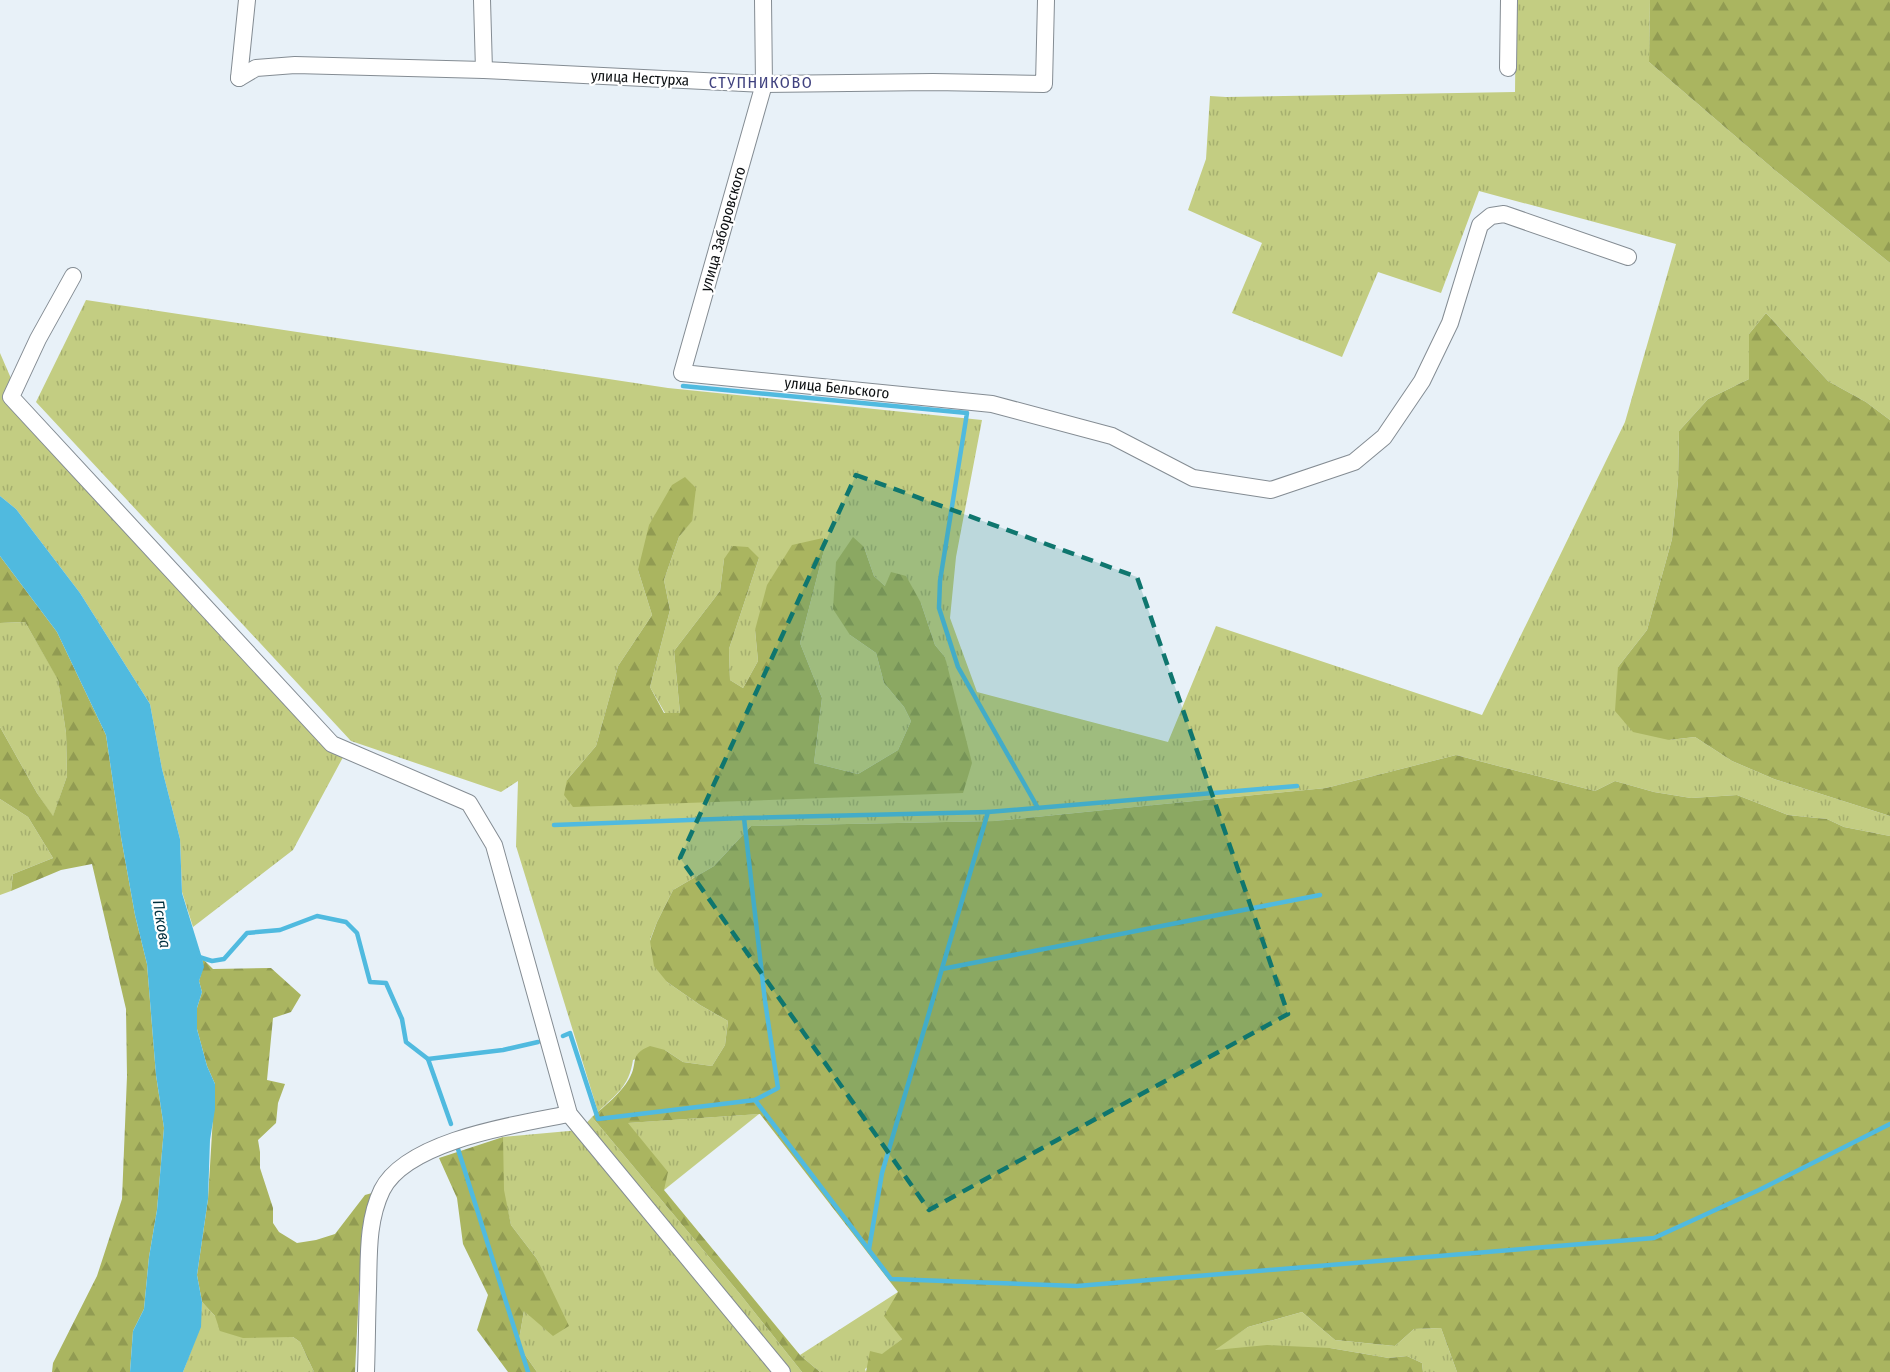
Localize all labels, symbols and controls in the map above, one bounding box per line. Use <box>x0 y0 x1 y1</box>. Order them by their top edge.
street label: улица Нестурха <box>590 66 690 90</box>
district label: СТУПНИКОВО <box>709 73 813 92</box>
street label: улица Заборовского <box>697 164 749 294</box>
street label: улица Бельского <box>784 374 890 402</box>
water label: Пскова <box>149 899 175 949</box>

